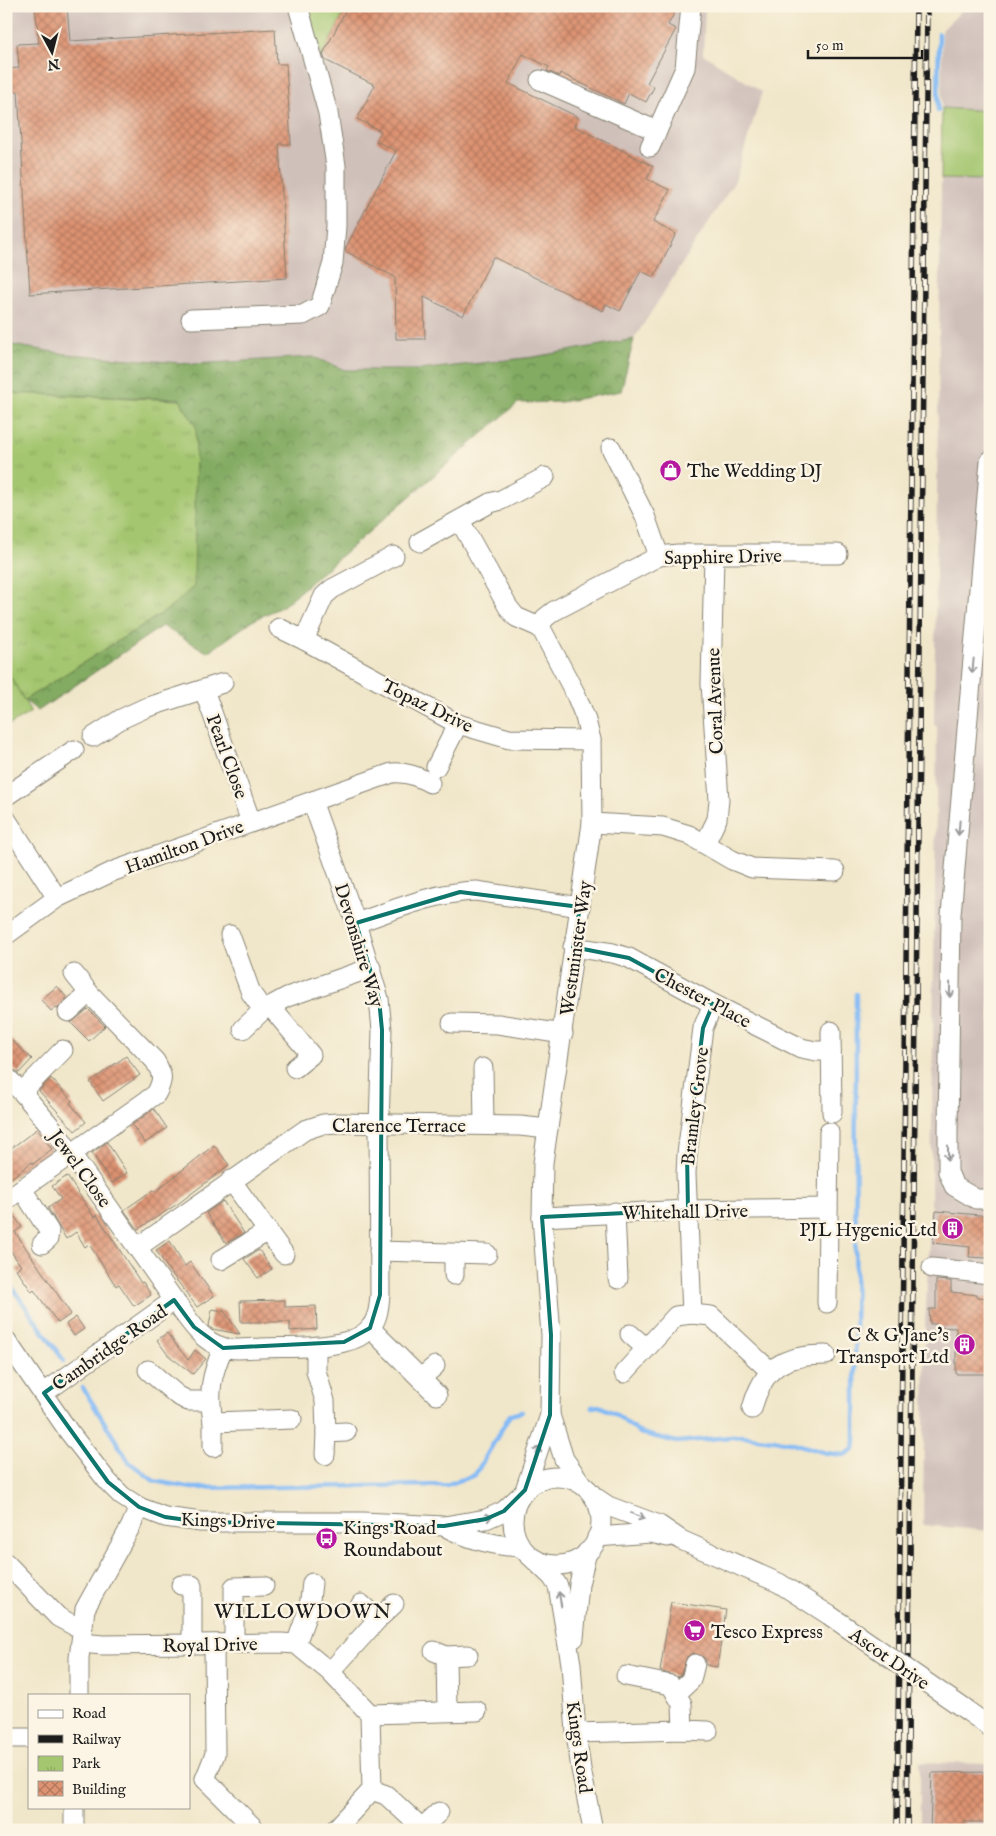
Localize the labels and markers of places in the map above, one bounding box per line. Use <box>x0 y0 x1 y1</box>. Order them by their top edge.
shop icon: The Wedding DJ <box>659 458 683 482</box>
place label: The Wedding DJ <box>687 460 823 484</box>
building icon: PJL Hygenic Ltd <box>941 1217 965 1241</box>
place label: PJL Hygenic Ltd <box>799 1219 938 1243</box>
place label: C & G Jane's Transport Ltd <box>836 1324 950 1370</box>
building icon: C & G Jane's Transport Ltd <box>953 1333 977 1357</box>
place label: Kings Road Roundabout <box>343 1517 443 1563</box>
bus stop icon: Kings Road Roundabout <box>315 1526 339 1550</box>
supermarket icon: Tesco Express <box>683 1619 707 1643</box>
place label: Tesco Express <box>711 1621 823 1645</box>

